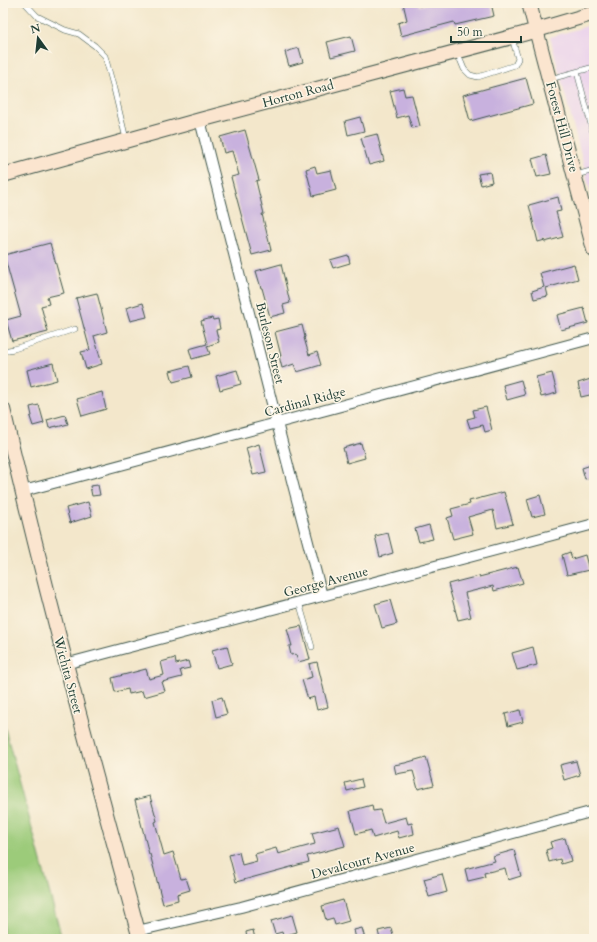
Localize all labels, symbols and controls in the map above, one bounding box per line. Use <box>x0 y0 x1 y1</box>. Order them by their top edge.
north arrow <box>18 18 58 58</box>
scale bar <box>451 18 521 44</box>
text: N <box>29 20 43 37</box>
text: 50 m <box>457 24 484 40</box>
street label: Horton Road <box>260 76 336 112</box>
street label: Forest Hill Drive <box>541 80 583 174</box>
street label: Burleson Street <box>251 300 289 386</box>
street label: Cardinal Ridge <box>262 382 348 421</box>
street label: George Avenue <box>282 562 370 602</box>
street label: Wichita Street <box>49 633 87 716</box>
street label: Devalcourt Avenue <box>309 838 417 883</box>

